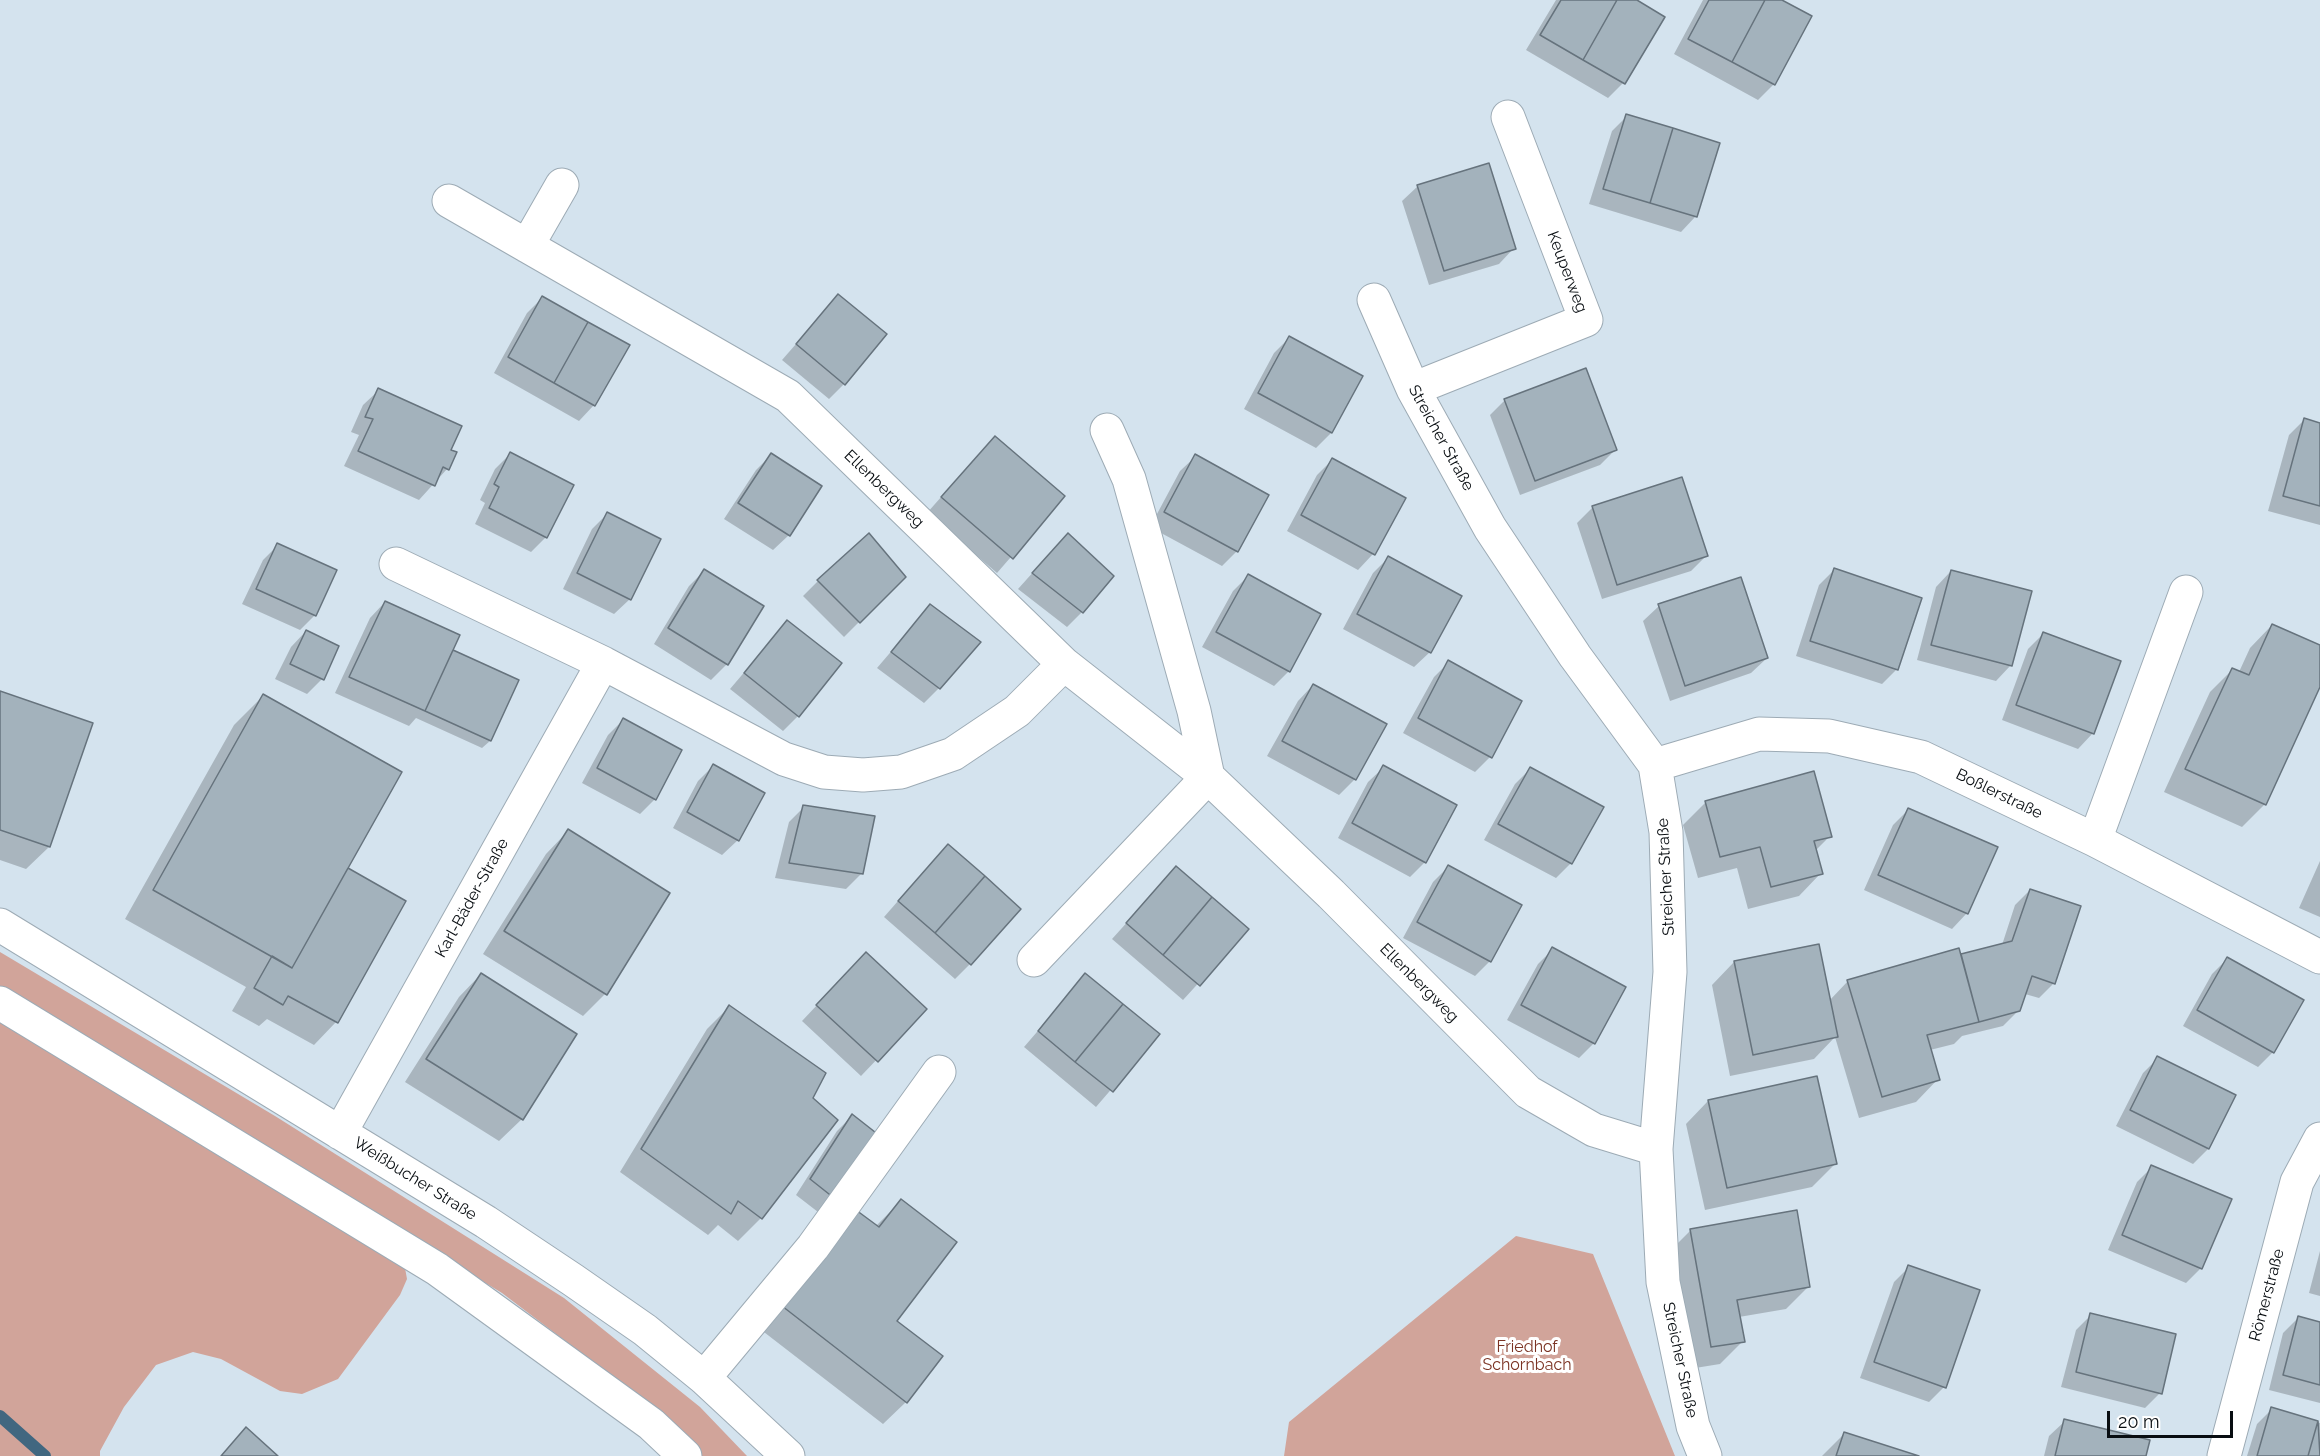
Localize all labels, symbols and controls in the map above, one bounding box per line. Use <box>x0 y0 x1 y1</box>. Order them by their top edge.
street label: Keuperweg <box>1543 229 1591 315</box>
street label: Streicher Straße <box>1404 382 1478 494</box>
street label: Ellenbergweg <box>840 446 928 532</box>
street label: Boßlerstraße <box>1953 765 2045 823</box>
street label: Streicher Straße <box>1653 818 1679 936</box>
street label: Karl-Bäder-Straße <box>431 835 513 961</box>
street label: Ellenbergweg <box>1376 940 1462 1026</box>
street label: Weißbucher Straße <box>350 1133 480 1225</box>
street label: Römerstraße <box>2245 1247 2289 1343</box>
street label: Streicher Straße <box>1658 1300 1702 1420</box>
park label: Friedhof Schornbach <box>1483 1337 1571 1375</box>
scale bar <box>2110 1399 2236 1437</box>
text: 20 m <box>2118 1411 2160 1432</box>

